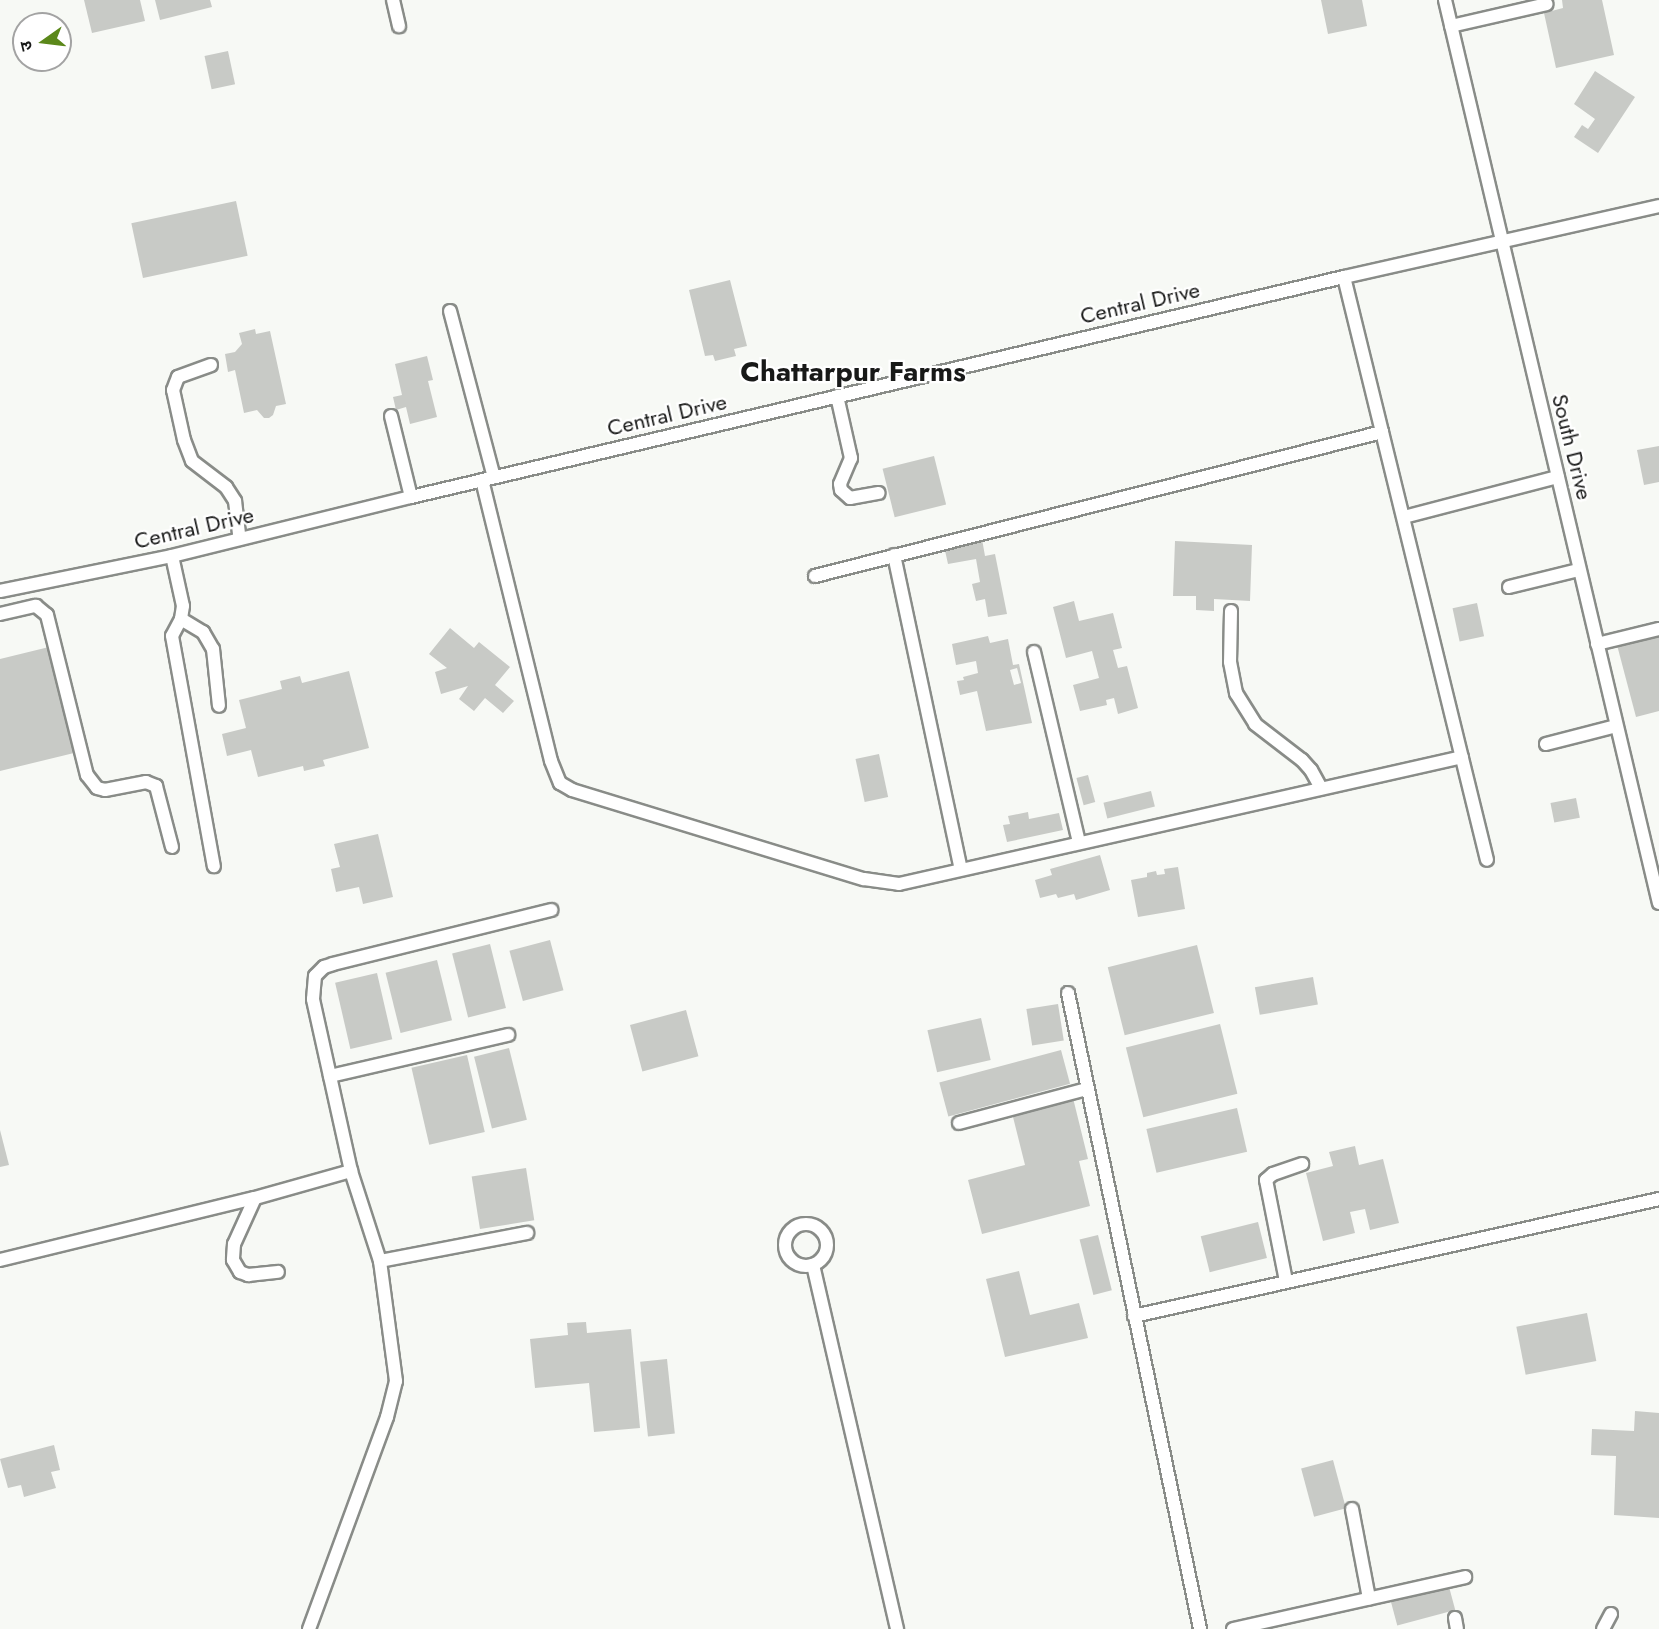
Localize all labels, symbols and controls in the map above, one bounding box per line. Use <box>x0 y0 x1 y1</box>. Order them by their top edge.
north arrow <box>12 12 72 72</box>
text: उ <box>14 39 38 53</box>
street label: Central Drive <box>1078 276 1202 330</box>
district label: Chattarpur Farms <box>740 355 966 389</box>
street label: Central Drive <box>605 388 729 442</box>
street label: South Drive <box>1546 391 1598 503</box>
street label: Central Drive <box>132 501 256 555</box>

